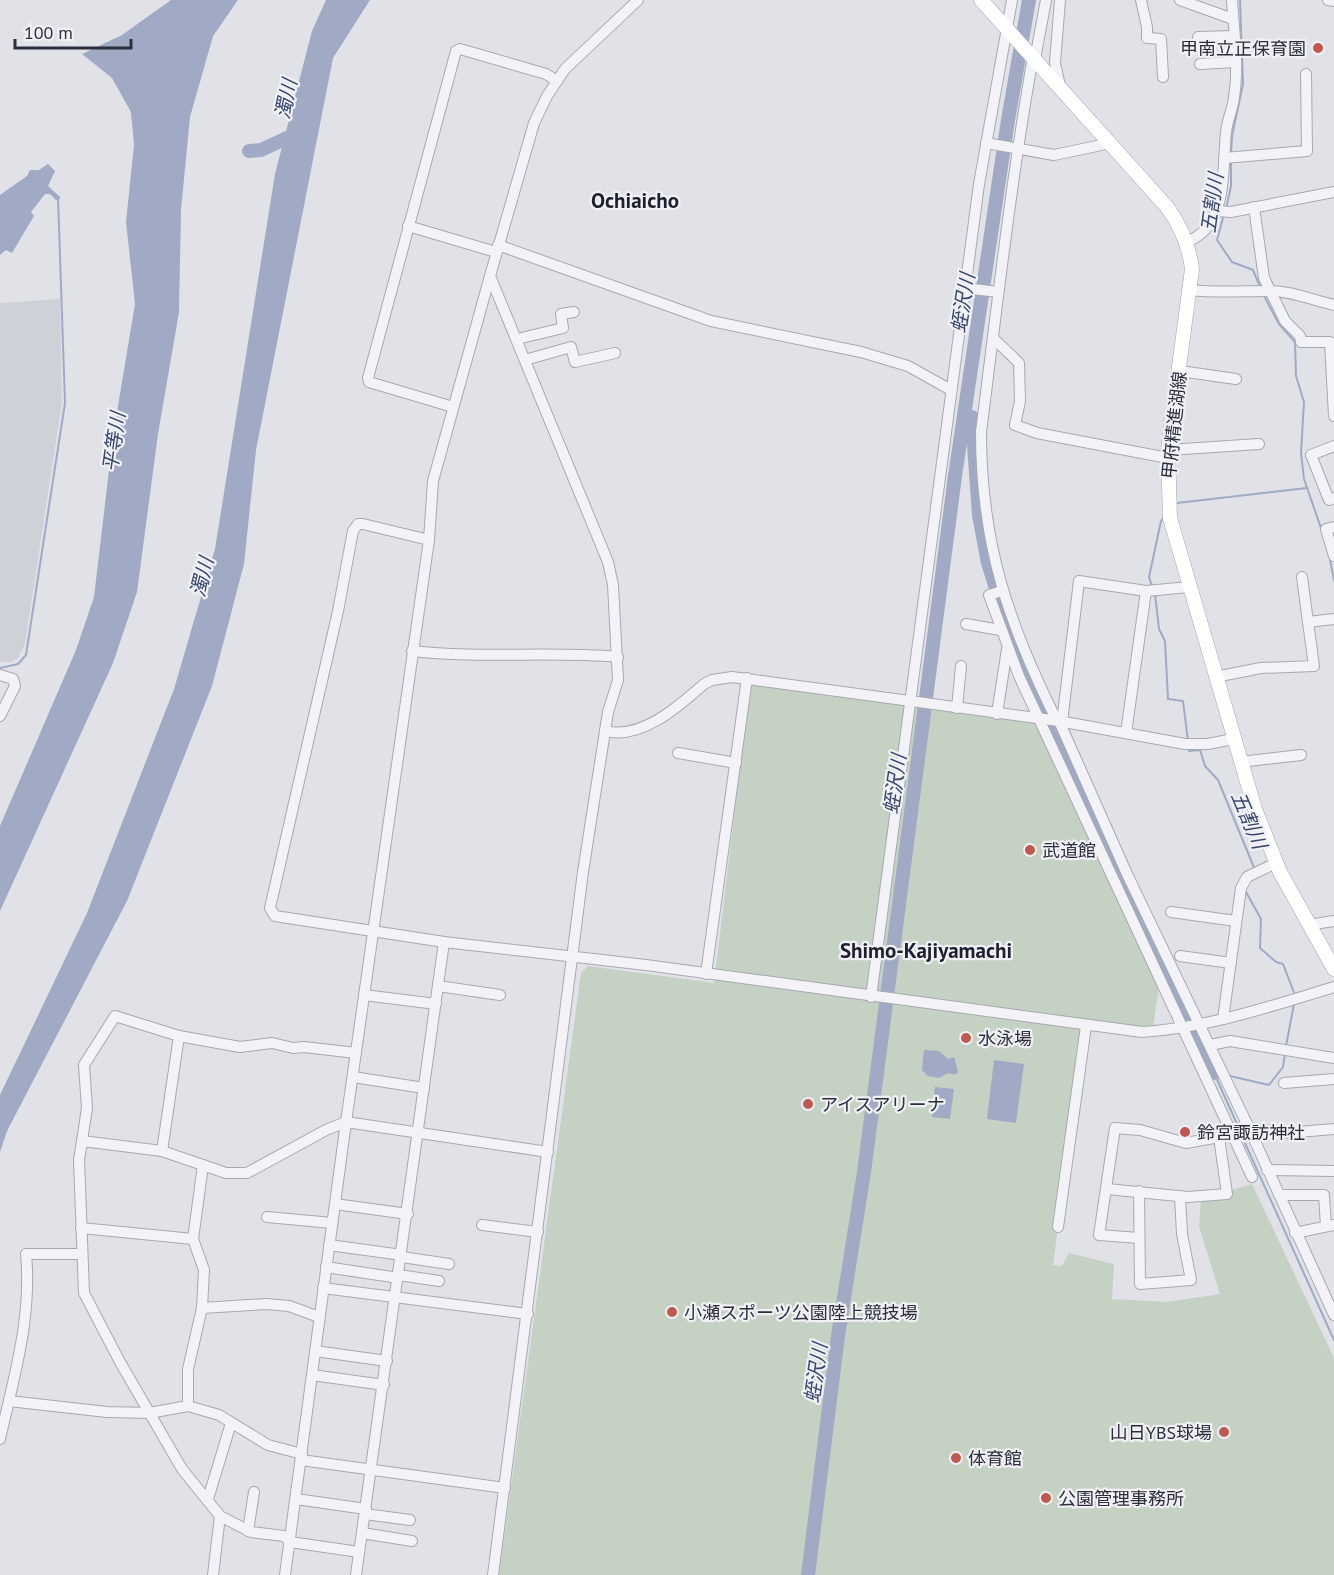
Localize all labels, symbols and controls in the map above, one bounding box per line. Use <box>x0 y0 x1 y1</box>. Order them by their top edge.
scale bar <box>15 12 130 50</box>
text: 100 m <box>24 21 73 44</box>
place label: 甲南立正保育園 <box>1180 37 1306 60</box>
marker: 甲南立正保育園 <box>1311 41 1325 55</box>
water label: 濁川 <box>269 75 303 121</box>
water label: 五割川 <box>1195 170 1229 235</box>
district label: Ochiaicho <box>591 187 679 214</box>
water label: 蛭沢川 <box>945 269 981 335</box>
street label: 甲府精進湖線 <box>1157 370 1191 480</box>
water label: 平等川 <box>97 409 131 474</box>
water label: 濁川 <box>185 553 220 600</box>
water label: 蛭沢川 <box>878 751 912 816</box>
water label: 五割川 <box>1225 787 1273 855</box>
place label: 武道館 <box>1042 839 1096 862</box>
marker: 武道館 <box>1023 843 1037 857</box>
district label: Shimo-Kajiyamachi <box>840 937 1012 964</box>
place label: 水泳場 <box>978 1027 1032 1050</box>
marker: 水泳場 <box>959 1031 973 1045</box>
place label: アイスアリーナ <box>820 1093 945 1116</box>
marker: アイスアリーナ <box>801 1097 815 1111</box>
place label: 鈴宮諏訪神社 <box>1197 1121 1305 1144</box>
marker: 鈴宮諏訪神社 <box>1178 1125 1192 1139</box>
place label: 小瀬スポーツ公園陸上競技場 <box>684 1301 918 1324</box>
marker: 小瀬スポーツ公園陸上競技場 <box>665 1305 679 1319</box>
water label: 蛭沢川 <box>799 1340 833 1405</box>
place label: 山日YBS球場 <box>1110 1421 1212 1444</box>
marker: 山日YBS球場 <box>1217 1425 1231 1439</box>
place label: 体育館 <box>968 1447 1022 1470</box>
marker: 体育館 <box>949 1451 963 1465</box>
place label: 公園管理事務所 <box>1058 1487 1184 1510</box>
marker: 公園管理事務所 <box>1039 1491 1053 1505</box>

